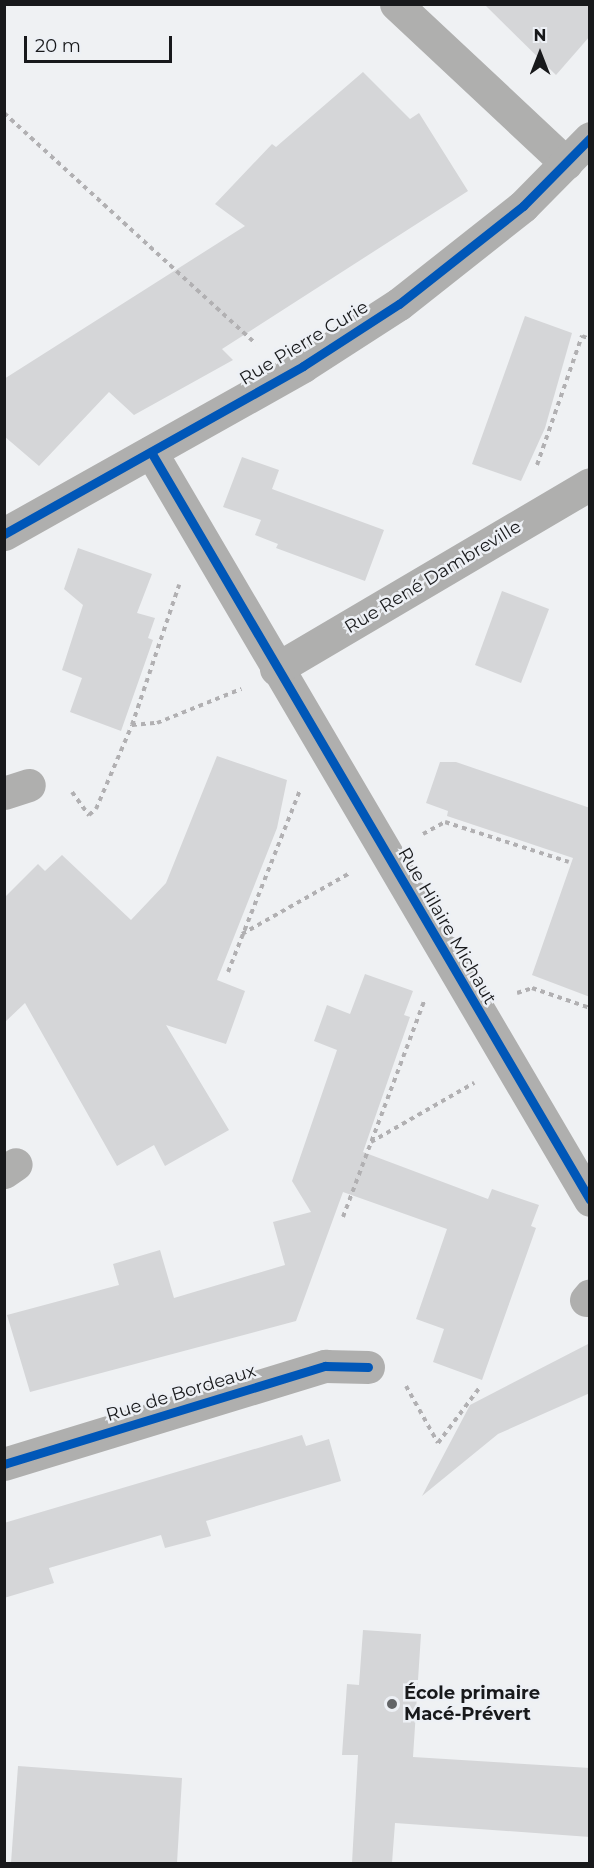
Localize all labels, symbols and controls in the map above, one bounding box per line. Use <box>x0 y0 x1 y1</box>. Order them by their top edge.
scale bar <box>27 24 176 62</box>
north arrow <box>510 24 570 84</box>
text: N <box>534 26 546 45</box>
text: 20 m <box>35 35 81 57</box>
street label: Rue Pierre Curie <box>236 296 372 390</box>
street label: Rue René Dambreville <box>341 516 525 638</box>
street label: Rue Hilaire Michaut <box>393 844 501 1008</box>
street label: Rue de Bordeaux <box>104 1360 258 1426</box>
place label: École primaire Macé-Prévert <box>404 1683 540 1726</box>
marker: École primaire Macé-Prévert <box>385 1697 399 1711</box>

